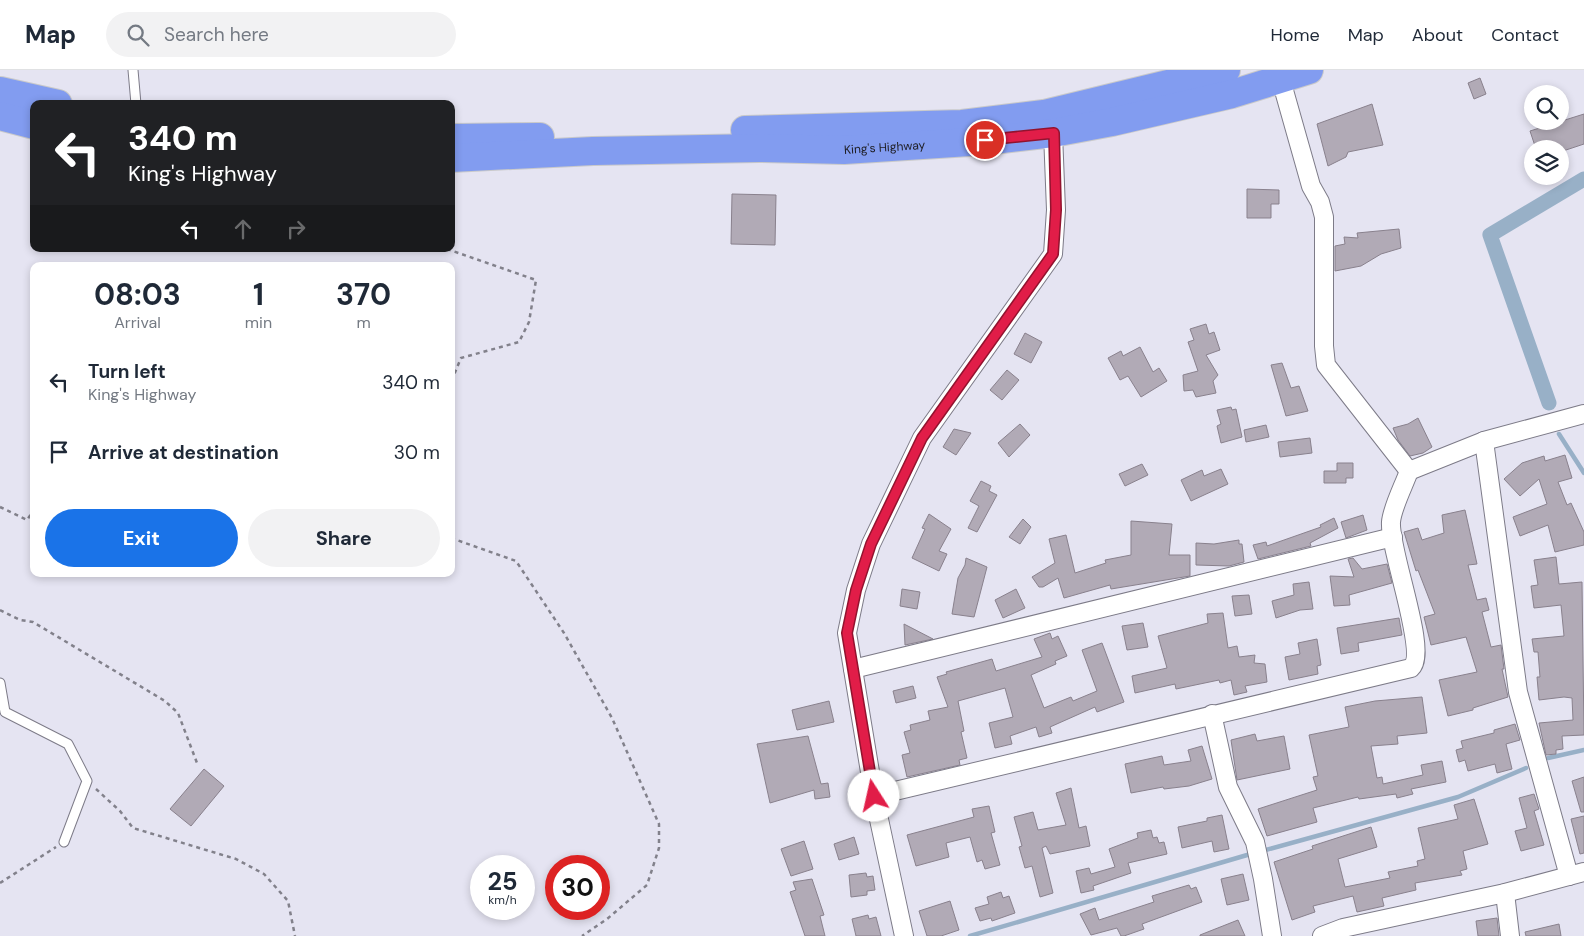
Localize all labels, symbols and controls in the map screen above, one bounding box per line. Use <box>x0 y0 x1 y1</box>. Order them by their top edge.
search box <box>106 12 456 57</box>
text: Map <box>25 19 76 50</box>
icon: search <box>124 21 152 49</box>
text: Search here <box>164 22 269 47</box>
text: Home <box>1270 23 1320 47</box>
text: Map <box>1348 23 1384 47</box>
text: About <box>1412 23 1463 47</box>
text: Contact <box>1491 23 1559 47</box>
map controls <box>1524 85 1569 185</box>
button: search <box>1524 85 1569 130</box>
text: 340 m <box>128 115 238 161</box>
pin <box>964 119 1006 161</box>
icon: left <box>45 120 110 185</box>
icon: arrive <box>971 126 999 154</box>
street label: King's Highway <box>844 137 926 158</box>
button: layers <box>1524 140 1569 185</box>
text: King's Highway <box>128 159 277 188</box>
icon: left <box>176 215 204 243</box>
icon: ahead <box>229 215 257 243</box>
icon: right <box>282 215 310 243</box>
text: 08:03 <box>94 275 181 314</box>
text: 1 <box>253 275 264 314</box>
text: 370 <box>336 275 391 314</box>
text: Arrival <box>114 312 161 333</box>
text: min <box>245 312 272 333</box>
text: m <box>356 312 371 333</box>
text: Turn left <box>88 359 166 384</box>
icon: left <box>45 368 73 396</box>
text: 340 m <box>382 370 440 395</box>
text: King's Highway <box>88 384 196 405</box>
icon: arrive <box>45 438 73 466</box>
text: Arrive at destination <box>88 440 279 465</box>
text: 30 m <box>394 440 440 465</box>
button: Exit <box>45 509 238 567</box>
button: Share <box>248 509 440 567</box>
position arrow <box>847 769 899 821</box>
speed limit sign: 30 <box>545 855 610 920</box>
text: 25 <box>488 865 517 898</box>
text: km/h <box>488 892 517 908</box>

